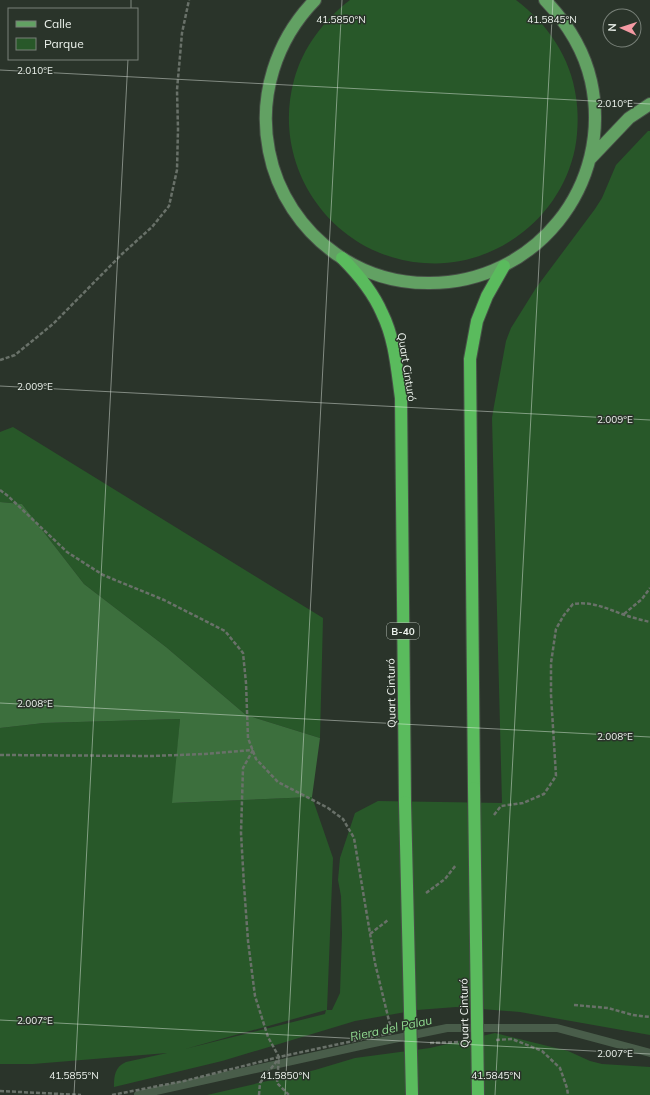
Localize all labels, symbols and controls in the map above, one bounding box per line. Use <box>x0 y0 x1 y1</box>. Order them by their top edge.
legend <box>8 8 138 60</box>
north arrow <box>602 8 642 48</box>
text: 41.5850°N <box>316 13 366 26</box>
text: 41.5845°N <box>527 13 577 26</box>
text: Calle <box>44 16 71 31</box>
text: N <box>605 23 619 32</box>
text: Parque <box>44 36 84 51</box>
text: 2.010°E <box>17 64 53 77</box>
text: 2.010°E <box>597 97 633 110</box>
street label: Quart Cinturó <box>395 332 419 402</box>
text: 2.009°E <box>17 380 53 393</box>
text: 2.009°E <box>597 413 633 426</box>
road number: B-40 <box>387 623 419 639</box>
street label: Quart Cinturó <box>383 658 399 728</box>
text: 2.008°E <box>17 697 53 710</box>
text: 2.008°E <box>597 730 633 743</box>
street label: Quart Cinturó <box>456 978 472 1048</box>
water label: Riera del Palau <box>348 1012 434 1044</box>
text: 2.007°E <box>17 1014 53 1027</box>
text: 2.007°E <box>597 1047 633 1060</box>
text: 41.5855°N <box>49 1069 99 1082</box>
text: 41.5850°N <box>260 1069 310 1082</box>
text: 41.5845°N <box>471 1069 521 1082</box>

